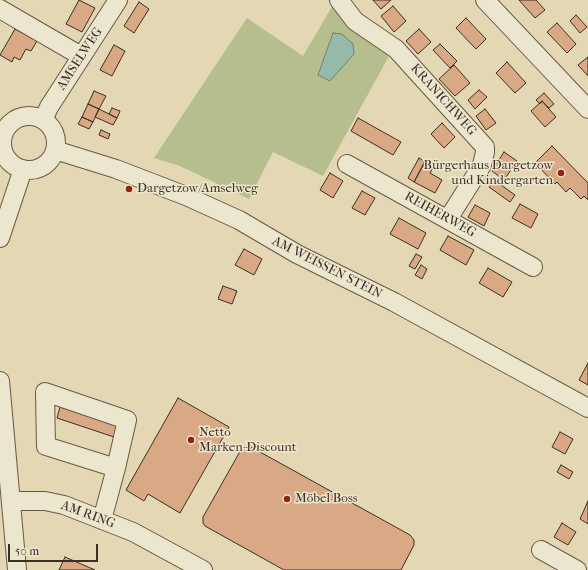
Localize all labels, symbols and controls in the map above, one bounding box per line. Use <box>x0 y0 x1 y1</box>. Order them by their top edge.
street label: AMSELWEG <box>54 25 106 93</box>
street label: KRANICHWEG <box>407 61 479 139</box>
place label: Bürgerhaus Dargetzow und Kindergarten <box>423 158 553 189</box>
marker: Bürgerhaus Dargetzow und Kindergarten <box>556 168 566 178</box>
place label: Dargetzow/Amselweg <box>137 181 258 197</box>
marker: Dargetzow/Amselweg <box>124 184 134 194</box>
street label: REIHERWEG <box>402 189 478 241</box>
street label: AM WEISSEN STEIN <box>269 234 385 302</box>
place label: Netto Marken-Discount <box>199 425 296 456</box>
marker: Netto Marken-Discount <box>186 435 196 445</box>
place label: Möbel Boss <box>295 491 357 507</box>
marker: Möbel Boss <box>282 494 292 504</box>
street label: AM RING <box>59 498 117 532</box>
scale bar <box>10 536 100 562</box>
text: 50 m <box>15 544 39 558</box>

